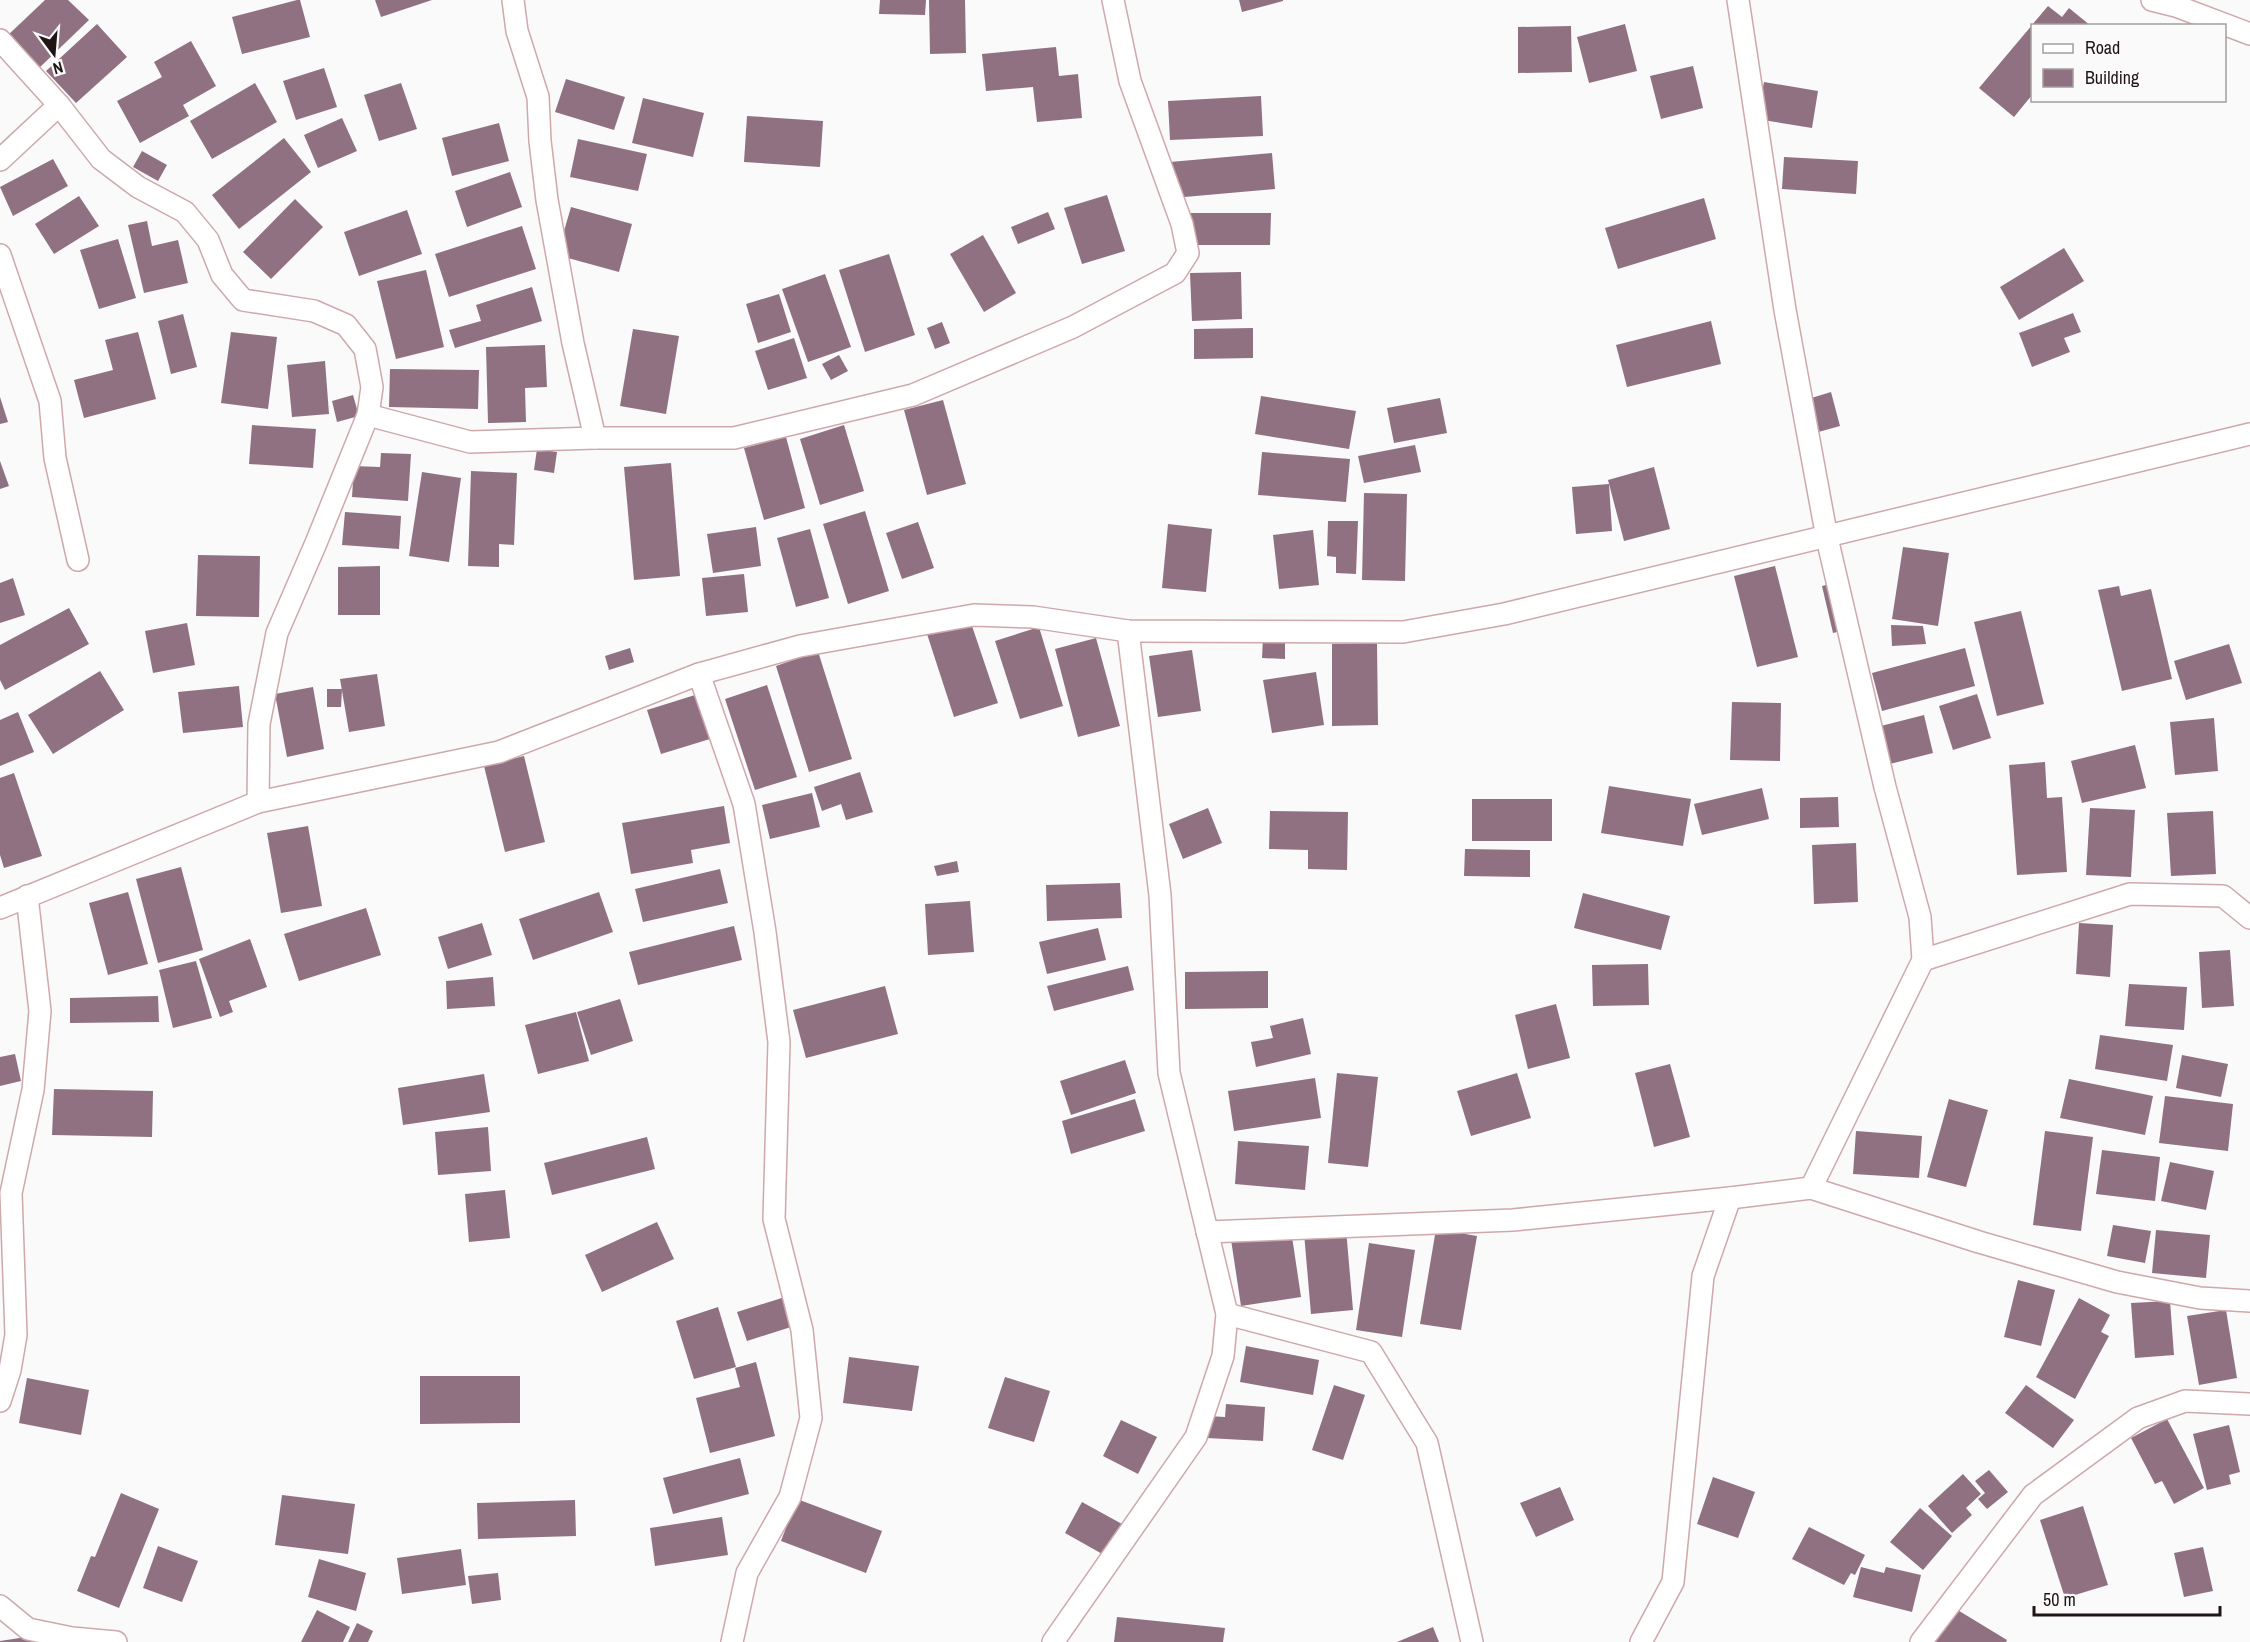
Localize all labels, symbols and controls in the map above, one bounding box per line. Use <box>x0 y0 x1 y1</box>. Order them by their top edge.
north arrow <box>24 24 84 84</box>
legend <box>2031 24 2226 102</box>
text: Road <box>2085 35 2120 60</box>
text: N <box>51 57 66 80</box>
text: Building <box>2085 65 2140 90</box>
scale bar <box>2034 1579 2220 1617</box>
text: 50 m <box>2043 1587 2076 1612</box>

